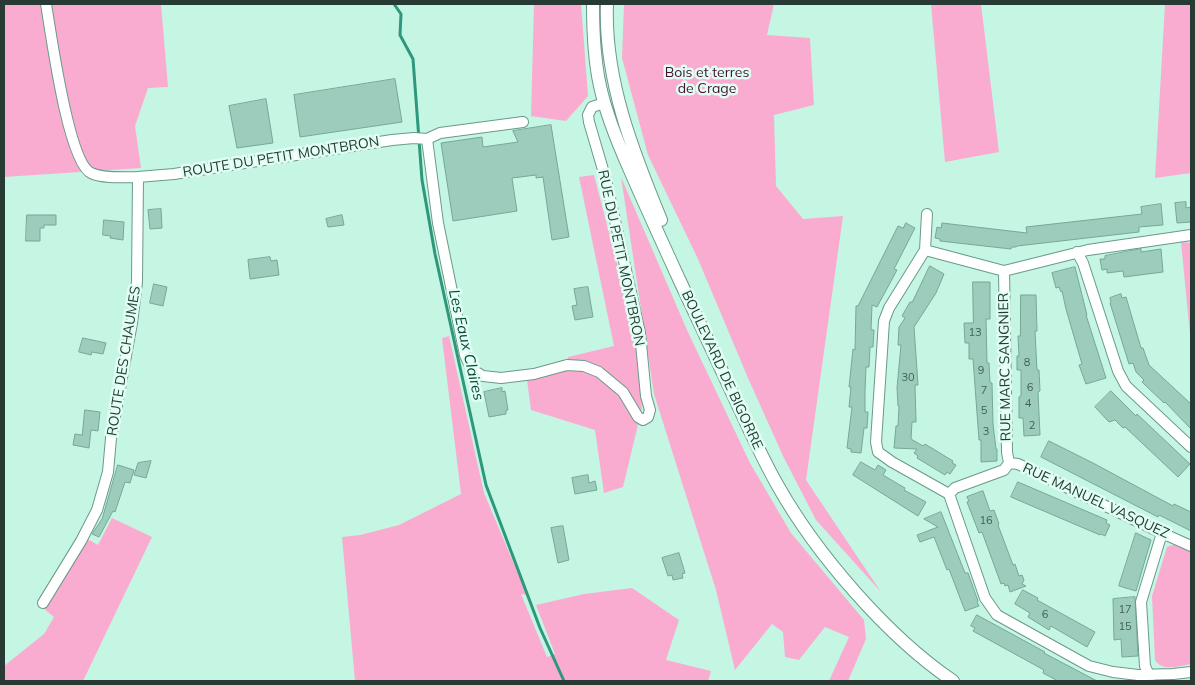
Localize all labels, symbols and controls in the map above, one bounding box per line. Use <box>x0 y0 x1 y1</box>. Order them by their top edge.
park label: Bois et terres de Crage <box>665 65 749 98</box>
street label: ROUTE DU PETIT MONTBRON <box>182 133 380 181</box>
street label: RUE DU PETIT MONTBRON <box>594 168 648 348</box>
street label: ROUTE DES CHAUMES <box>104 285 144 437</box>
water label: Les Eaux Claires <box>444 288 488 402</box>
street label: BOULEVARD DE BIGORRE <box>678 288 766 452</box>
street label: RUE MARC SANGNIER <box>995 293 1015 441</box>
house number: 13 <box>968 326 982 340</box>
house number: 8 <box>1024 356 1030 370</box>
house number: 9 <box>978 364 984 378</box>
house number: 30 <box>901 371 915 385</box>
house number: 6 <box>1027 381 1033 395</box>
house number: 7 <box>981 384 987 398</box>
house number: 4 <box>1025 397 1031 411</box>
house number: 5 <box>981 404 987 418</box>
house number: 2 <box>1029 419 1035 433</box>
house number: 3 <box>983 425 989 439</box>
street label: RUE MANUEL VASQUEZ <box>1020 460 1172 542</box>
house number: 16 <box>979 514 993 528</box>
house number: 17 <box>1118 603 1132 617</box>
house number: 6 <box>1042 608 1048 622</box>
house number: 15 <box>1118 620 1132 634</box>

